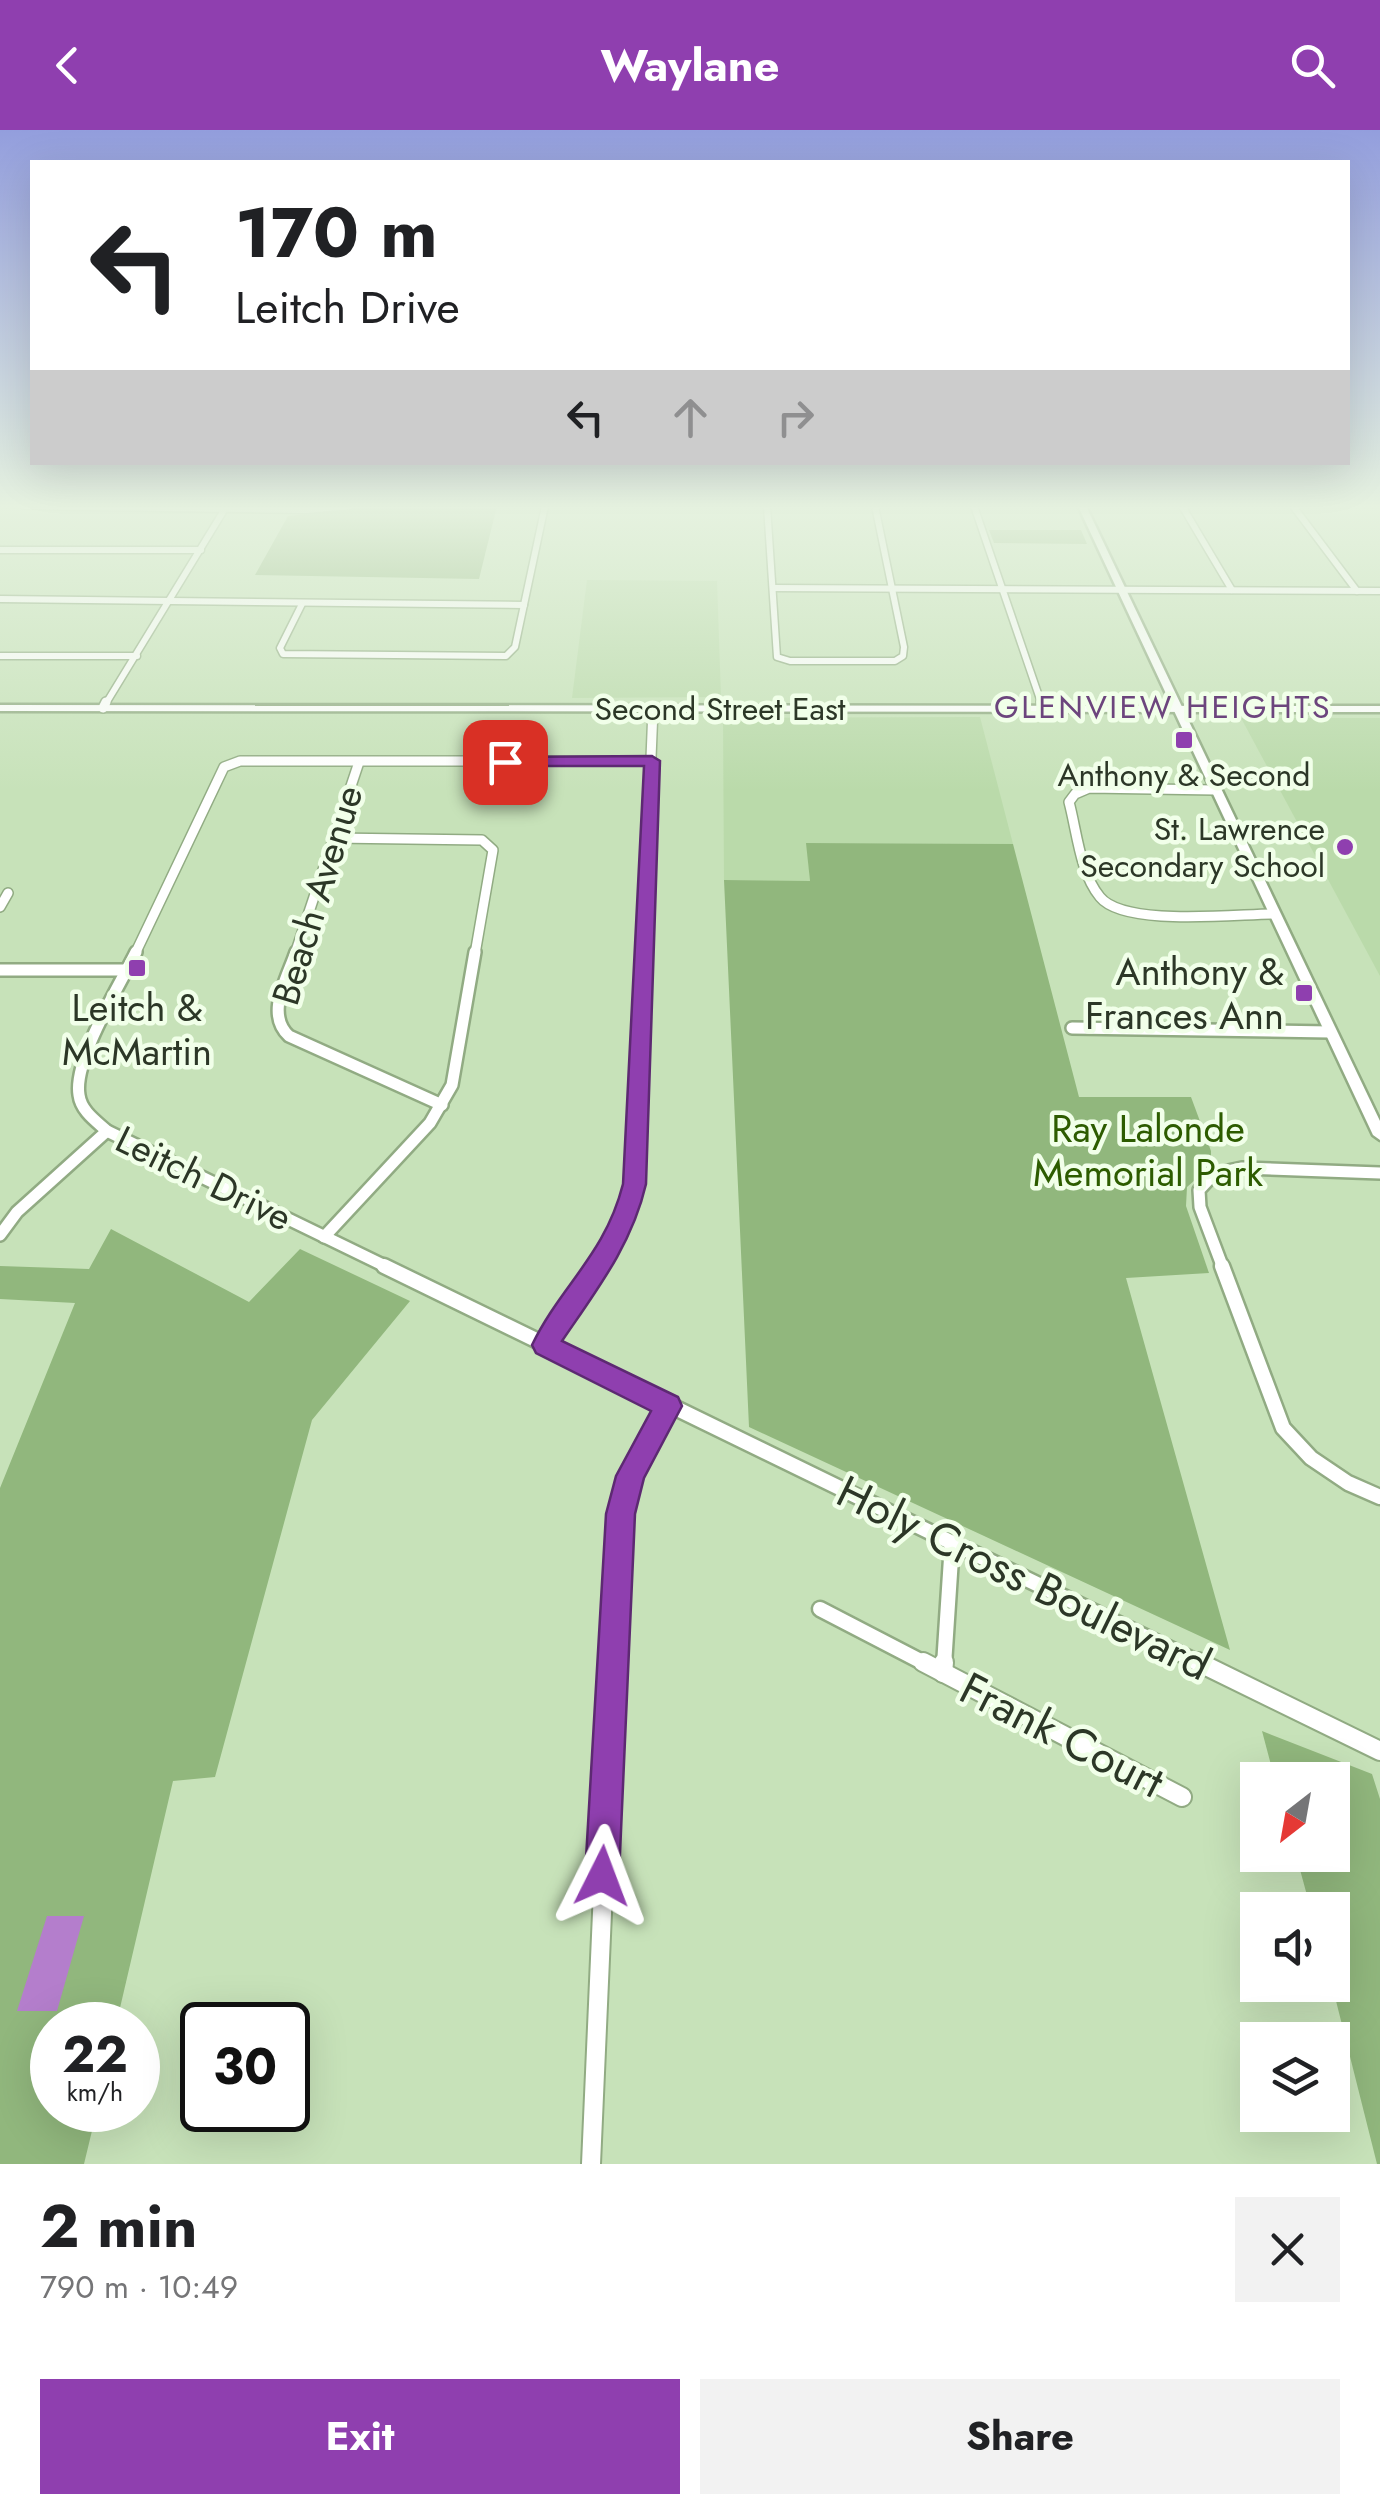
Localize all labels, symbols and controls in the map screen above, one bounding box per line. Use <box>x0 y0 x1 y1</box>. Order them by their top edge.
text: Waylane <box>601 33 779 98</box>
icon: back <box>40 38 95 93</box>
icon: search <box>1285 38 1340 93</box>
text: 170 m <box>235 182 438 283</box>
icon: left <box>70 200 200 330</box>
text: Leitch Drive <box>235 275 460 340</box>
icon: left <box>558 390 613 445</box>
icon: ahead <box>663 390 718 445</box>
icon: right <box>768 390 823 445</box>
district label: GLENVIEW HEIGHTS <box>994 684 1332 730</box>
street label: Second Street East <box>595 686 846 732</box>
pin <box>463 720 548 805</box>
marker: Anthony & Second <box>1173 729 1195 751</box>
icon: arrive <box>478 735 533 790</box>
place label: Anthony & Second <box>1057 752 1311 798</box>
street label: Beach Avenue <box>258 778 376 1012</box>
place label: St. Lawrence Secondary School <box>1080 806 1325 889</box>
marker: St. Lawrence Secondary School <box>1334 836 1356 858</box>
place label: Anthony & Frances Ann <box>1085 944 1284 1043</box>
marker: Leitch & McMartin <box>126 957 148 979</box>
place label: Leitch & McMartin <box>62 980 212 1079</box>
marker: Anthony & Frances Ann <box>1293 982 1315 1004</box>
park label: Ray Lalonde Memorial Park <box>1033 1101 1263 1200</box>
street label: Leitch Drive <box>107 1112 301 1244</box>
street label: Holy Cross Boulevard <box>826 1459 1222 1697</box>
street label: Frank Court <box>949 1656 1175 1814</box>
north arrow <box>1240 1762 1350 1872</box>
map controls <box>1240 1762 1350 2132</box>
position arrow <box>550 1824 654 1928</box>
button: sound <box>1240 1892 1350 2002</box>
speed limit sign: 30 <box>180 2002 310 2132</box>
text: 22 <box>62 2018 128 2091</box>
button: layers <box>1240 2022 1350 2132</box>
text: km/h <box>67 2074 123 2110</box>
text: 2 min <box>40 2183 198 2270</box>
button: close <box>1235 2197 1340 2302</box>
text: 790 m · 10:49 <box>40 2264 238 2310</box>
button: Exit <box>40 2379 680 2494</box>
button: Share <box>700 2379 1340 2494</box>

